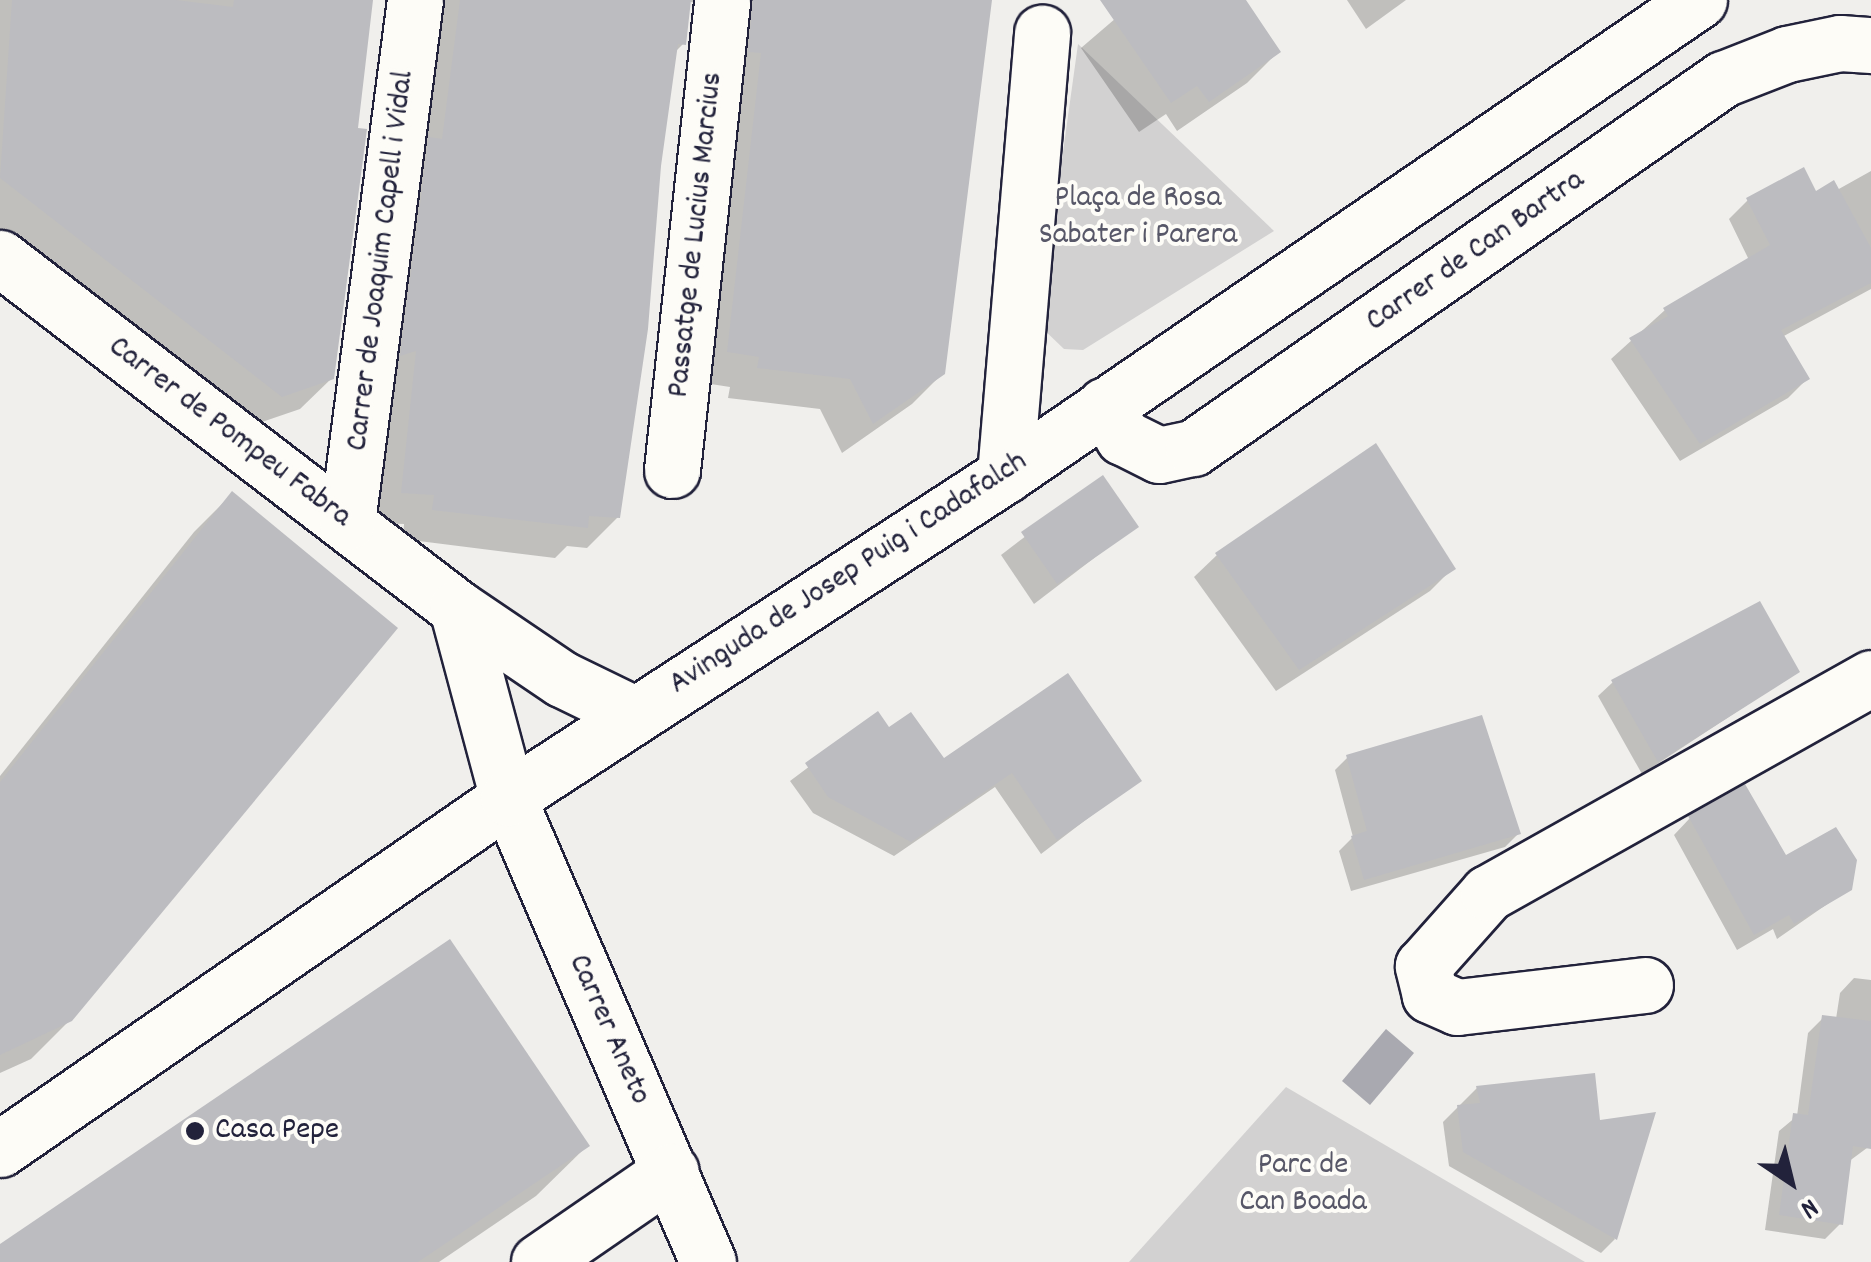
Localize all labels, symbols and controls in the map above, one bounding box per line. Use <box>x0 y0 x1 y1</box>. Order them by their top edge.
street label: Carrer de Joaquim Capell i Vidal <box>340 69 424 453</box>
street label: Passatge de Lucius Marcius <box>661 70 733 400</box>
street label: Carrer de Can Bartra <box>1359 162 1593 342</box>
park label: Plaça de Rosa Sabater i Parera <box>1039 181 1237 256</box>
street label: Carrer de Pompeu Fabra <box>100 329 358 537</box>
street label: Avinguda de Josep Puig i Cadafalch <box>663 444 1035 704</box>
street label: Carrer Aneto <box>558 949 658 1111</box>
place label: Casa Pepe <box>215 1112 339 1150</box>
marker: Casa Pepe <box>184 1120 206 1142</box>
north arrow <box>1741 1132 1841 1232</box>
park label: Parc de Can Boada <box>1239 1148 1367 1223</box>
text: N <box>1791 1186 1825 1227</box>

